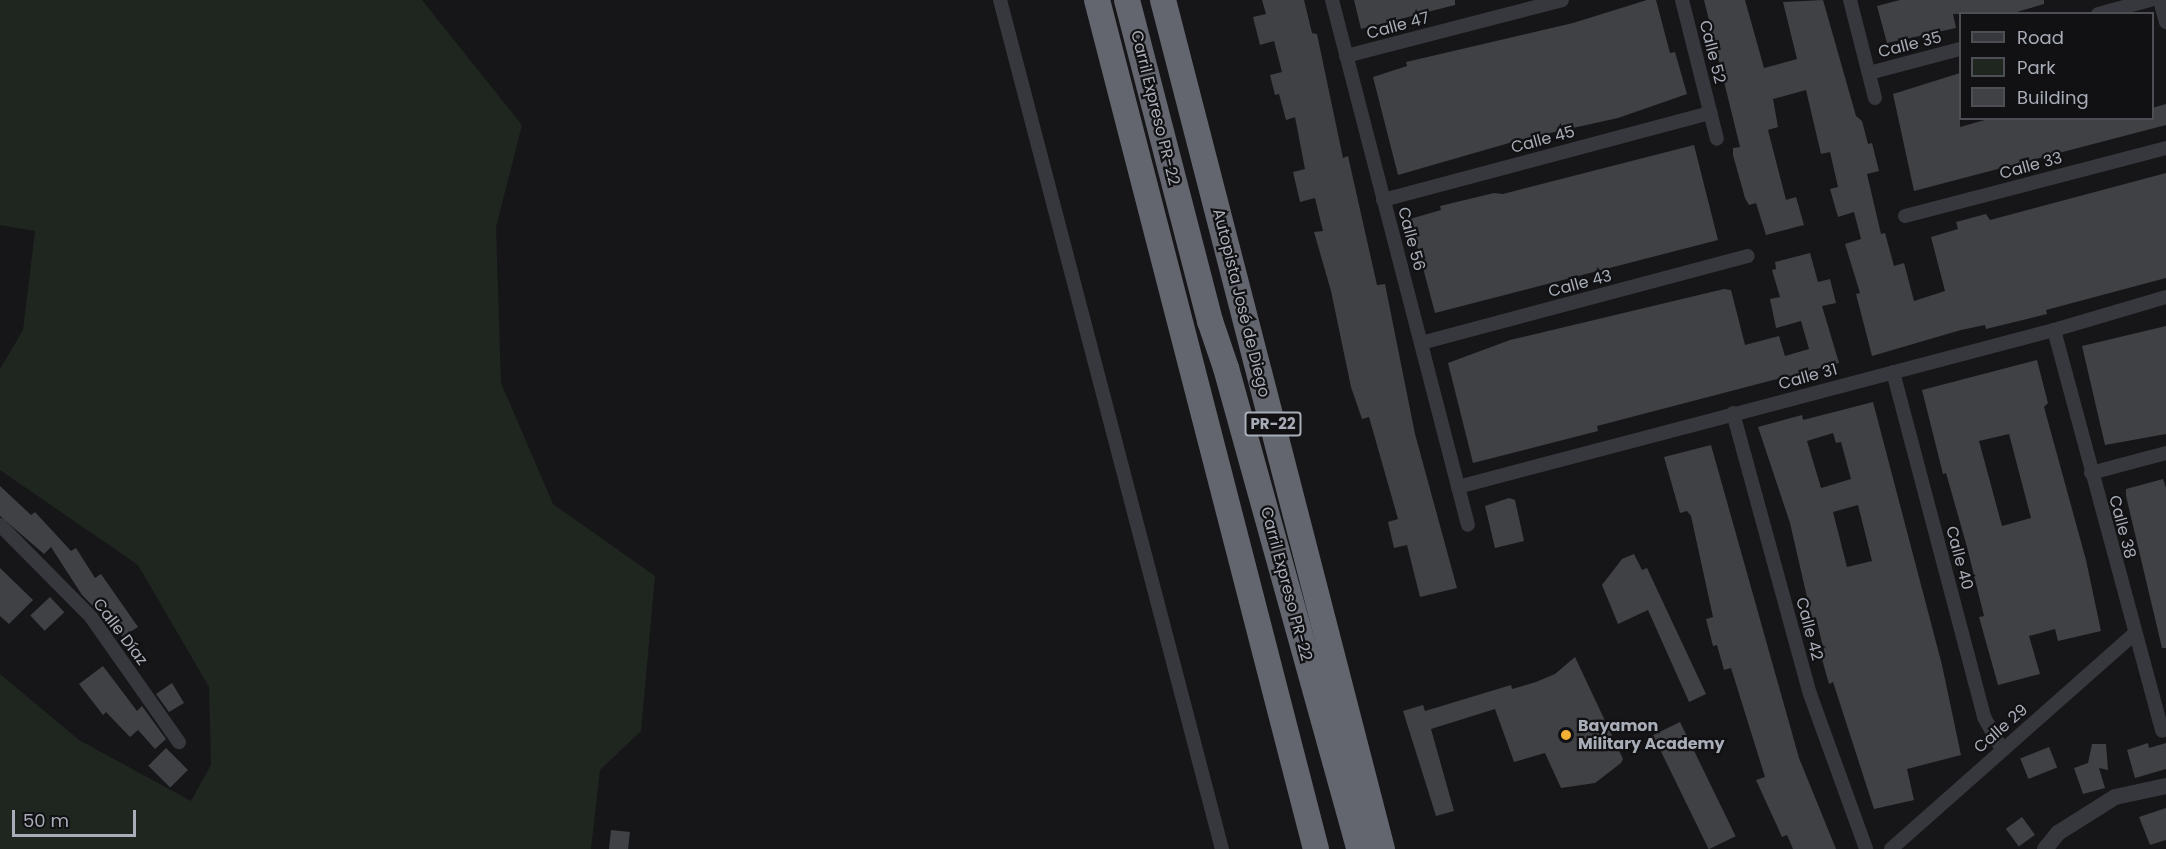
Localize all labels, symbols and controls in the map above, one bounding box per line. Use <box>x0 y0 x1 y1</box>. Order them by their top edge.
street label: Calle 47 <box>1365 8 1431 44</box>
legend <box>1959 12 2154 120</box>
street label: Calle 52 <box>1695 18 1729 86</box>
text: Road <box>2017 25 2064 50</box>
street label: Calle 35 <box>1876 28 1944 62</box>
street label: Carril Expreso PR-22 <box>1126 29 1184 187</box>
text: Park <box>2017 55 2056 80</box>
text: Building <box>2017 85 2089 110</box>
street label: Calle 45 <box>1509 122 1577 158</box>
street label: Calle 33 <box>1998 148 2064 184</box>
street label: Calle 56 <box>1393 205 1429 273</box>
street label: Autopista José de Diego <box>1208 207 1274 399</box>
street label: Calle 43 <box>1546 266 1614 302</box>
street label: Calle 31 <box>1777 360 1839 394</box>
road number: PR-22 <box>1244 412 1302 436</box>
street label: Calle 38 <box>2104 493 2140 561</box>
street label: Carril Expreso PR-22 <box>1256 505 1316 663</box>
street label: Calle 40 <box>1941 524 1977 592</box>
street label: Calle Díaz <box>89 595 151 669</box>
street label: Calle 42 <box>1791 595 1827 663</box>
street label: Calle 29 <box>1970 701 2032 757</box>
place label: Bayamon Military Academy <box>1578 716 1725 754</box>
marker: Bayamon Military Academy <box>1559 728 1573 742</box>
scale bar <box>15 798 140 836</box>
text: 50 m <box>23 808 69 833</box>

